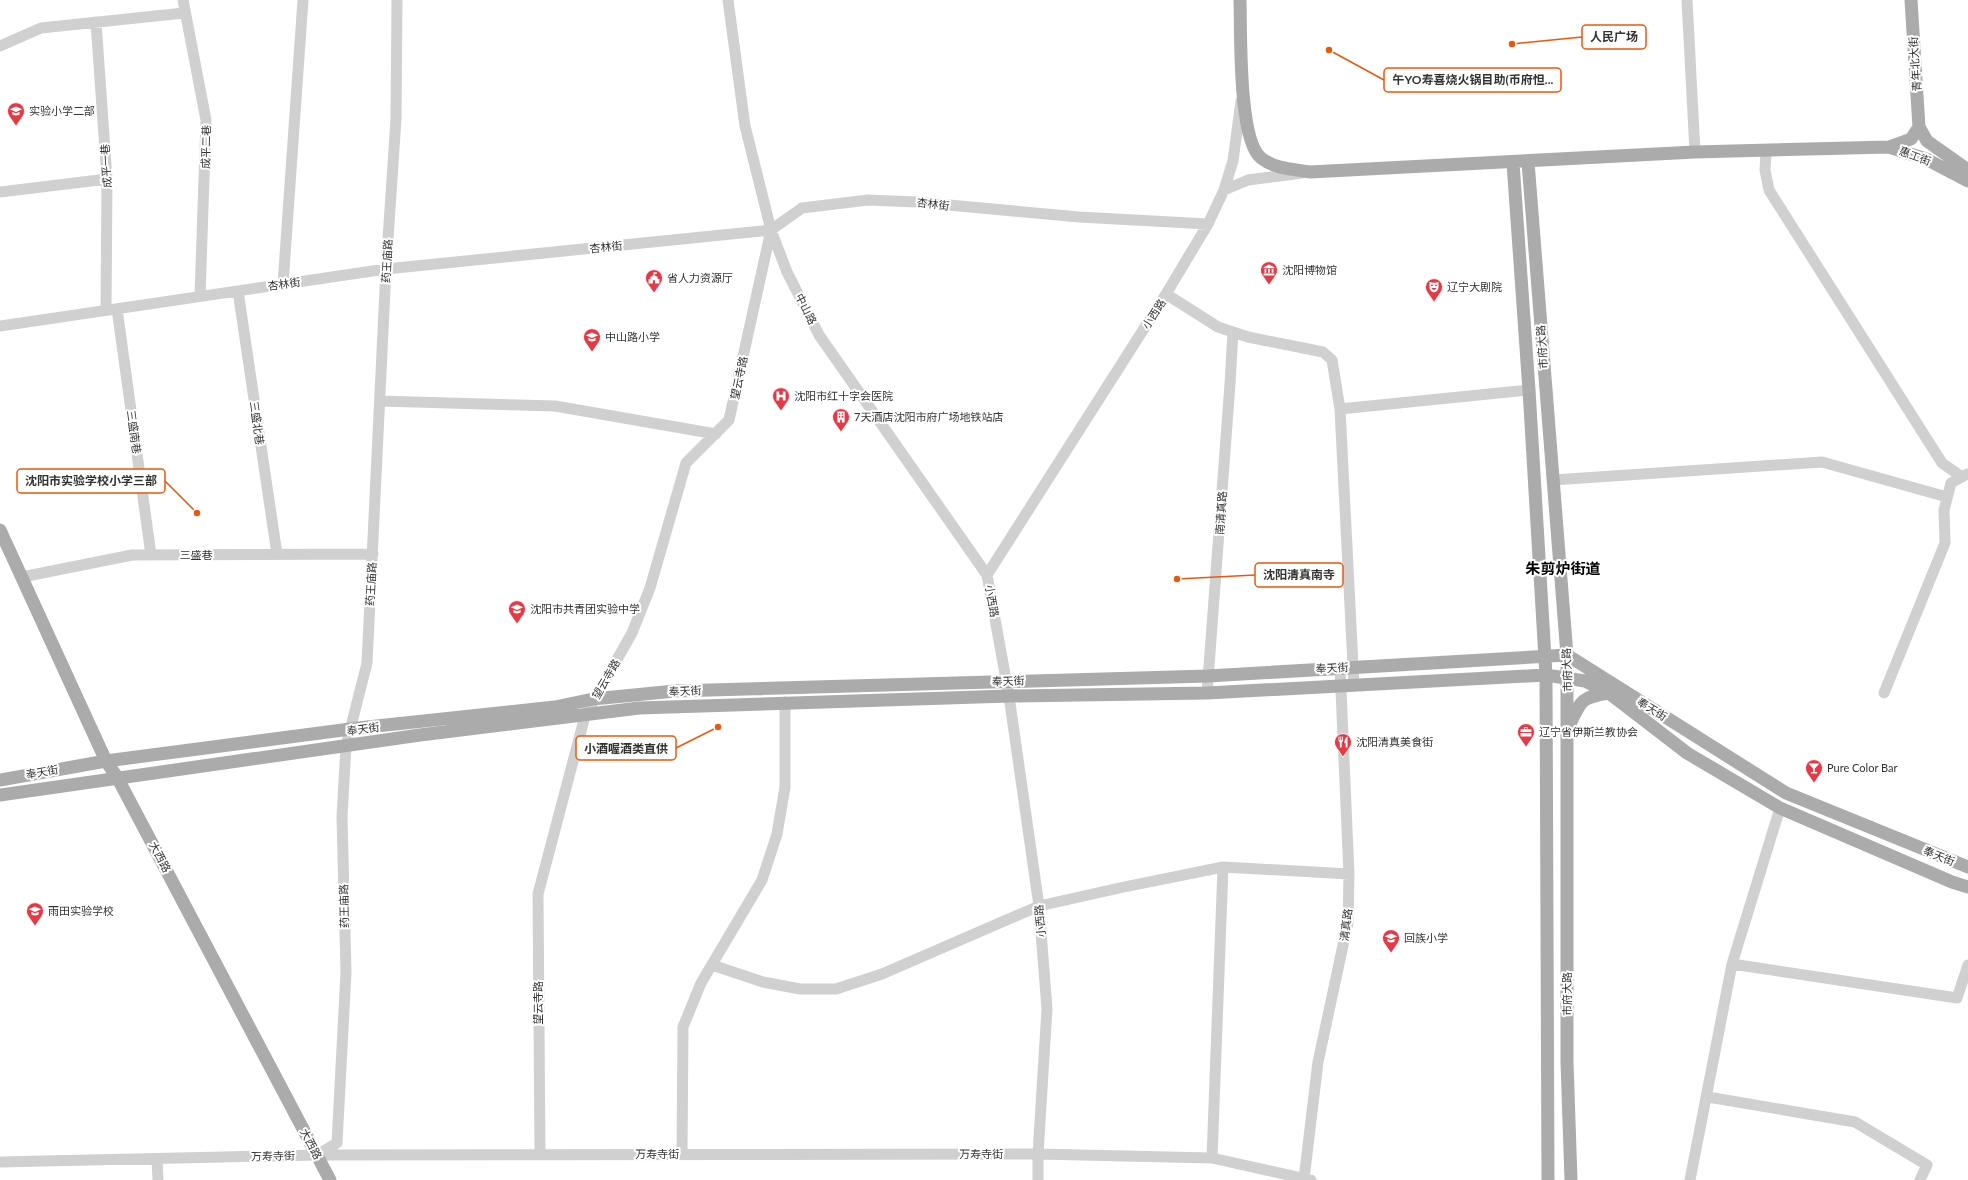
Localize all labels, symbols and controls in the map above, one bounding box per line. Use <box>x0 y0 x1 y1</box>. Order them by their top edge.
callout: 人民广场 <box>1582 25 1646 49</box>
text: 人民广场 <box>1590 29 1638 44</box>
street label: 青年北大街 <box>1906 36 1923 92</box>
callout: 午YO寿喜烧火锅目助(币府怛... <box>1384 68 1561 92</box>
text: 午YO寿喜烧火锅目助(币府怛... <box>1393 72 1554 87</box>
school or university icon: 实验小学二部 <box>6 101 26 126</box>
place label: 实验小学二部 <box>29 104 95 117</box>
street label: 成平二巷 <box>199 125 212 169</box>
street label: 成平一巷 <box>98 144 113 188</box>
street label: 惠工街 <box>1897 144 1933 167</box>
street label: 杏林街 <box>916 195 950 212</box>
street label: 杏林街 <box>589 238 623 255</box>
street label: 药王庙路 <box>379 239 394 283</box>
museum icon: 沈阳博物馆 <box>1259 260 1279 285</box>
place label: 沈阳博物馆 <box>1282 263 1337 276</box>
public building icon: 省人力资源厅 <box>644 268 664 293</box>
place label: 省人力资源厅 <box>667 271 733 284</box>
street label: 杏林街 <box>267 275 301 292</box>
theatre icon: 辽宁大剧院 <box>1424 277 1444 302</box>
place label: 辽宁大剧院 <box>1447 280 1502 293</box>
street label: 中山路 <box>793 291 820 326</box>
street label: 小西路 <box>1139 296 1168 331</box>
street label: 市府大路 <box>1533 325 1550 369</box>
school or university icon: 中山路小学 <box>582 327 602 352</box>
place label: 中山路小学 <box>605 330 660 343</box>
street label: 望云寺路 <box>728 355 749 401</box>
hospital icon: 沈阳市红十字会医院 <box>771 386 791 411</box>
place label: 沈阳市红十字会医院 <box>794 389 893 402</box>
street label: 三盛北巷 <box>248 400 267 446</box>
building icon: 7天酒店沈阳市府广场地铁站店 <box>831 407 851 432</box>
street label: 三盛南巷 <box>125 409 144 455</box>
place label: 7天酒店沈阳市府广场地铁站店 <box>854 410 1003 423</box>
callout: 沈阳市实验学校小学三部 <box>17 469 165 493</box>
text: 沈阳市实验学校小学三部 <box>25 473 157 488</box>
street label: 南清真路 <box>1212 491 1229 535</box>
street label: 三盛巷 <box>180 548 213 561</box>
district label: 朱剪炉街道 <box>1525 559 1601 577</box>
street label: 药王庙路 <box>363 562 378 606</box>
callout: 沈阳清真南寺 <box>1255 563 1343 587</box>
text: 沈阳清真南寺 <box>1263 567 1335 582</box>
street label: 小西路 <box>983 584 1002 618</box>
school or university icon: 沈阳市共青团实验中学 <box>507 599 527 624</box>
place label: 沈阳市共青团实验中学 <box>530 602 640 615</box>
street label: 市府大路 <box>1559 648 1574 692</box>
street label: 望云寺路 <box>589 656 622 701</box>
street label: 奉天街 <box>1315 660 1349 675</box>
street label: 奉天街 <box>991 673 1025 688</box>
street label: 奉天街 <box>668 683 702 698</box>
street label: 奉天街 <box>1635 694 1670 723</box>
street label: 奉天街 <box>346 720 380 737</box>
office icon: 辽宁省伊斯兰教协会 <box>1516 722 1536 747</box>
place label: 辽宁省伊斯兰教协会 <box>1539 725 1638 738</box>
restaurant icon: 沈阳清真美食街 <box>1333 732 1353 757</box>
place label: 沈阳清真美食街 <box>1356 735 1433 748</box>
callout: 小酒喔酒类直供 <box>576 736 676 760</box>
text: 小酒喔酒类直供 <box>584 741 668 756</box>
bar icon: Pure Color Bar <box>1804 758 1824 783</box>
place label: Pure Color Bar <box>1827 761 1897 774</box>
street label: 奉天街 <box>25 762 59 781</box>
street label: 大西路 <box>147 839 174 874</box>
street label: 奉天街 <box>1921 843 1957 868</box>
street label: 药王庙路 <box>337 884 350 928</box>
school or university icon: 雨田实验学校 <box>25 901 45 926</box>
place label: 雨田实验学校 <box>48 904 114 917</box>
street label: 小西路 <box>1032 904 1047 938</box>
street label: 清真路 <box>1337 908 1354 942</box>
school or university icon: 回族小学 <box>1381 928 1401 953</box>
place label: 回族小学 <box>1404 931 1448 944</box>
street label: 市府大路 <box>1560 972 1573 1016</box>
street label: 望云寺路 <box>531 981 544 1025</box>
street label: 大西路 <box>298 1126 325 1161</box>
street label: 万寿寺街 <box>635 1147 679 1160</box>
street label: 万寿寺街 <box>959 1147 1003 1160</box>
street label: 万寿寺街 <box>251 1149 295 1162</box>

